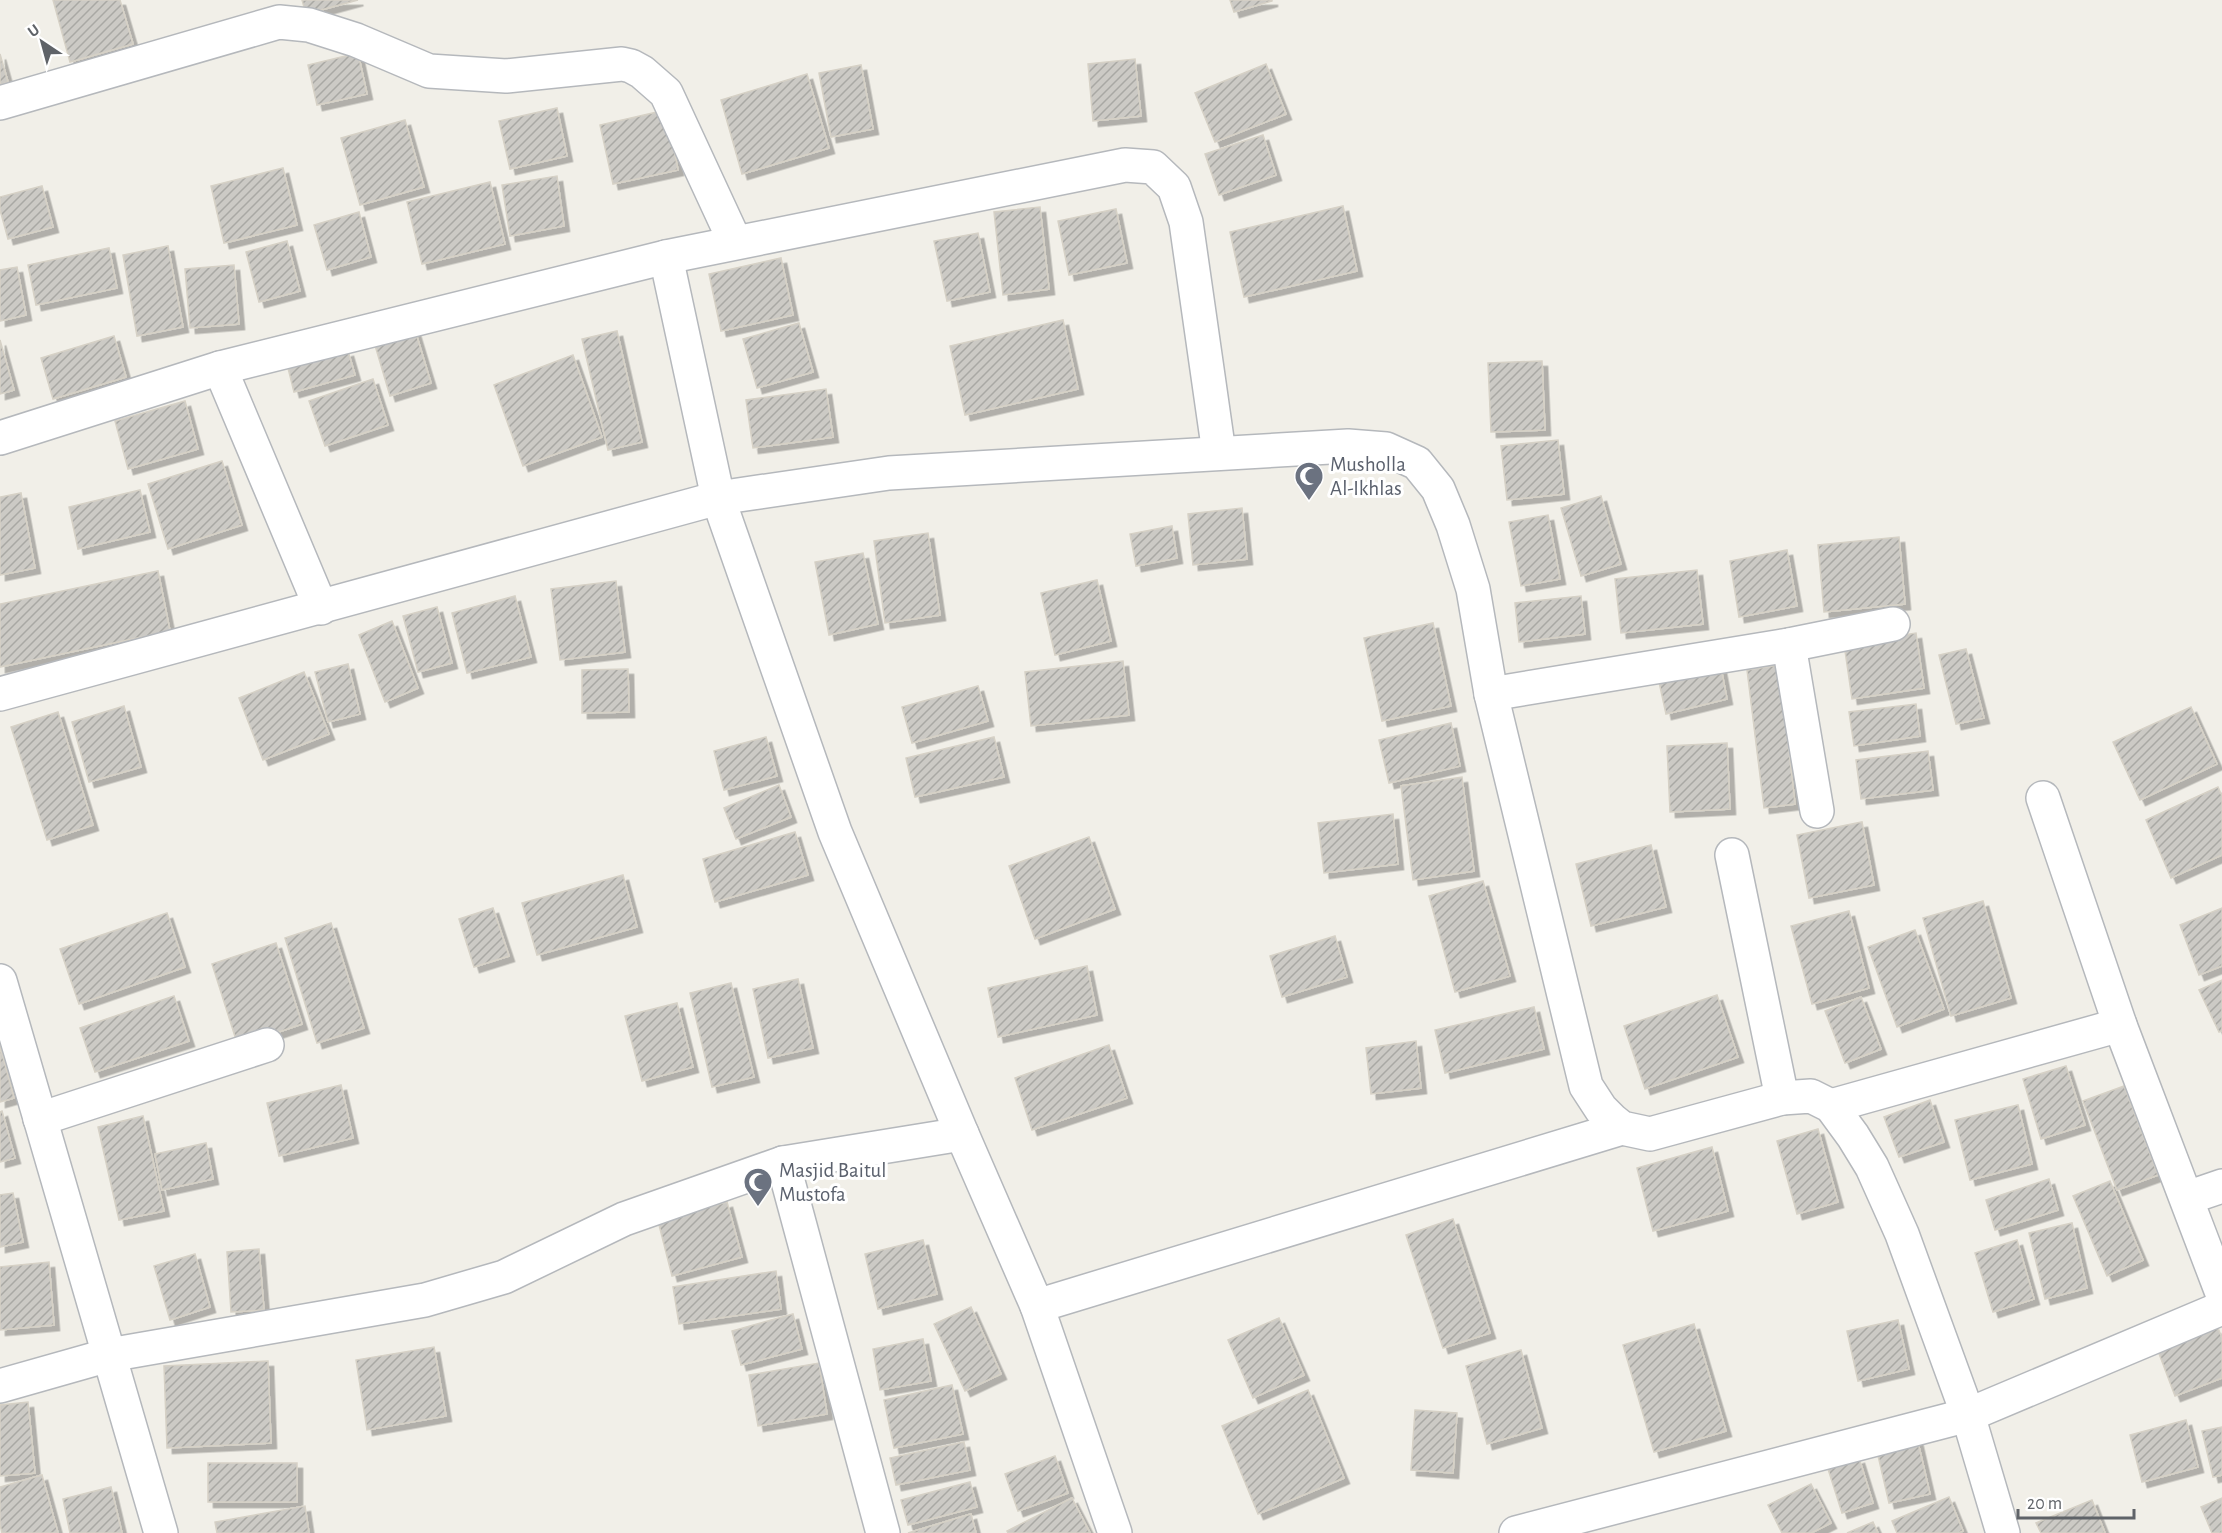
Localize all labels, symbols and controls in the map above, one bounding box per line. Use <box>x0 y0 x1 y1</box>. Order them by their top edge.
north arrow <box>12 12 72 72</box>
text: U <box>25 21 43 40</box>
place label: Musholla Al-Ikhlas <box>1330 454 1406 499</box>
mosque icon: Musholla Al-Ikhlas <box>1293 460 1325 502</box>
place label: Masjid Baitul Mustofa <box>779 1160 886 1205</box>
mosque icon: Masjid Baitul Mustofa <box>742 1166 774 1208</box>
scale bar <box>2018 1482 2134 1520</box>
text: 20 m <box>2027 1495 2062 1513</box>

